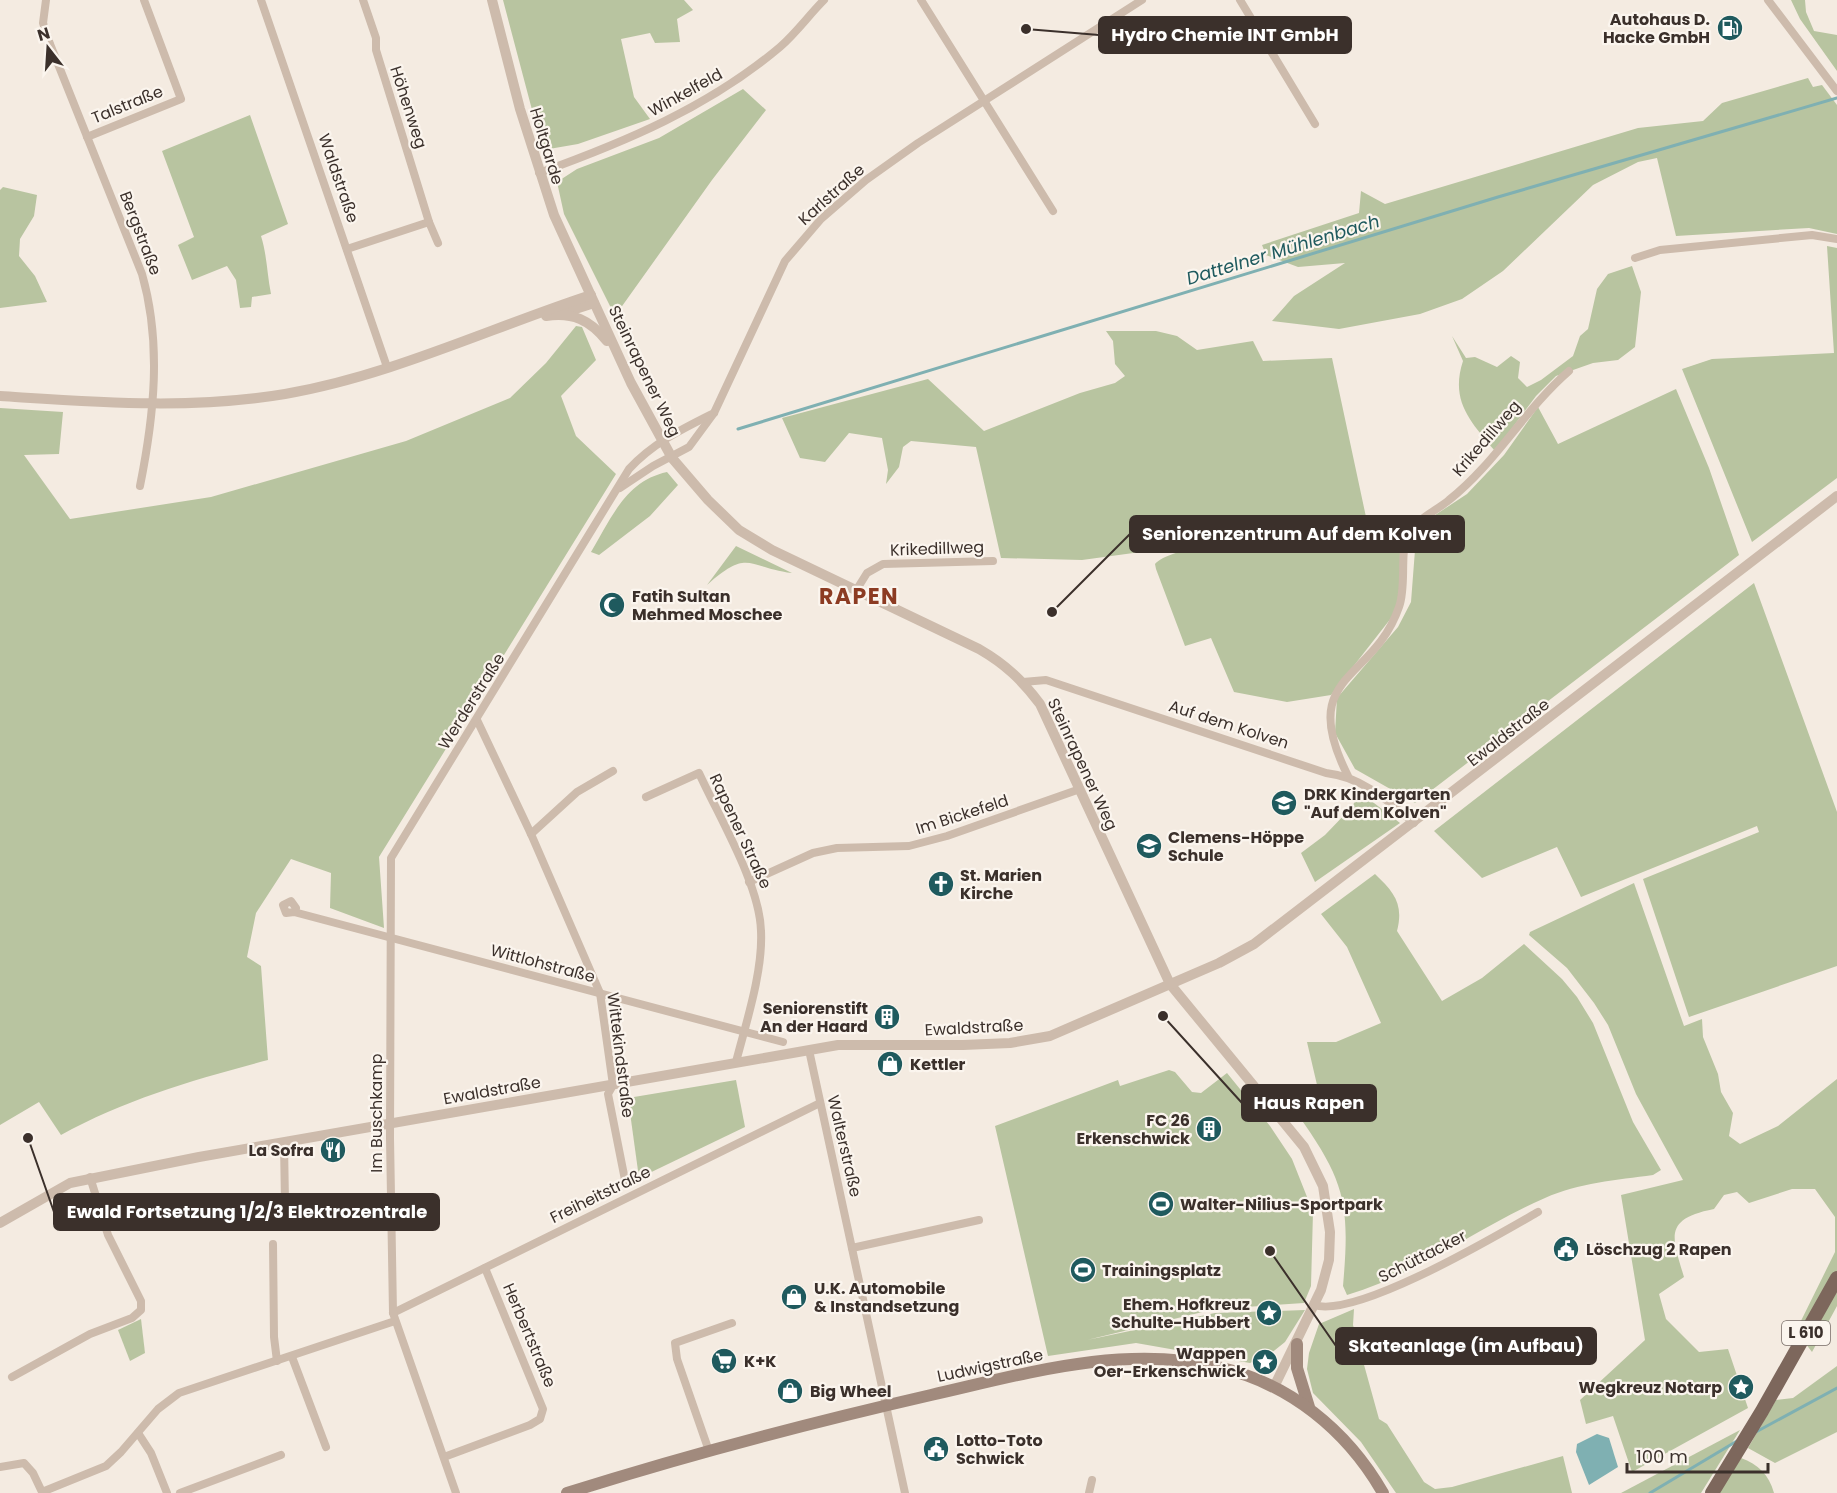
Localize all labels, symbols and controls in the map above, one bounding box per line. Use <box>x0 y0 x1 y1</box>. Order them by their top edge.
place label: Autohaus D. Hacke GmbH <box>1603 8 1710 49</box>
fuel station icon: Autohaus D. Hacke GmbH <box>1715 13 1745 43</box>
callout: Hydro Chemie INT GmbH <box>1099 17 1351 53</box>
north arrow <box>18 18 78 78</box>
text: N <box>35 21 53 47</box>
text: Hydro Chemie INT GmbH <box>1111 22 1339 47</box>
street label: Höhenweg <box>384 63 433 151</box>
street label: Winkelfeld <box>644 63 727 122</box>
street label: Talstraße <box>88 80 166 129</box>
street label: Holtgarde <box>524 105 569 188</box>
street label: Waldstraße <box>313 130 365 226</box>
street label: Karlstraße <box>793 158 870 230</box>
street label: Bergstraße <box>114 188 167 279</box>
water label: Dattelner Mühlenbach <box>1183 208 1383 291</box>
street label: Steinrapener Weg <box>603 302 686 441</box>
street label: Krikedillweg <box>1447 395 1526 481</box>
callout: Seniorenzentrum Auf dem Kolven <box>1130 516 1464 552</box>
text: Seniorenzentrum Auf dem Kolven <box>1142 521 1452 546</box>
street label: Krikedillweg <box>890 535 984 562</box>
district label: RAPEN <box>819 581 899 612</box>
place label: Fatih Sultan Mehmed Moschee <box>632 585 783 626</box>
mosque icon: Fatih Sultan Mehmed Moschee <box>597 590 627 620</box>
street label: Werderstraße <box>433 648 510 754</box>
street label: Ewaldstraße <box>1462 693 1554 772</box>
street label: Steinrapener Weg <box>1042 694 1123 834</box>
street label: Auf dem Kolven <box>1166 694 1292 755</box>
street label: Rapener Straße <box>704 770 777 893</box>
place label: DRK Kindergarten "Auf dem Kolven" <box>1304 783 1451 824</box>
school or university icon: DRK Kindergarten "Auf dem Kolven" <box>1269 788 1299 818</box>
street label: Im Bickefeld <box>913 789 1011 840</box>
place label: Clemens-Höppe Schule <box>1168 826 1304 867</box>
school or university icon: Clemens-Höppe Schule <box>1134 831 1164 861</box>
place label: St. Marien Kirche <box>960 864 1042 905</box>
church icon: St. Marien Kirche <box>926 869 956 899</box>
street label: Wittlohstraße <box>488 938 598 989</box>
street label: Wittekindstraße <box>601 991 640 1119</box>
place label: Seniorenstift An der Haard <box>760 997 868 1038</box>
building icon: Seniorenstift An der Haard <box>872 1002 902 1032</box>
street label: Ewaldstraße <box>924 1013 1024 1042</box>
shop icon: Kettler <box>875 1049 905 1079</box>
street label: Im Buschkamp <box>365 1053 388 1173</box>
place label: Kettler <box>910 1053 966 1076</box>
street label: Ewaldstraße <box>441 1071 543 1110</box>
callout: Haus Rapen <box>1242 1085 1376 1121</box>
text: Haus Rapen <box>1254 1090 1364 1115</box>
street label: Walterstraße <box>822 1093 867 1199</box>
place label: FC 26 Erkenschwick <box>1076 1109 1190 1150</box>
building icon: FC 26 Erkenschwick <box>1194 1114 1224 1144</box>
restaurant icon: La Sofra <box>318 1135 348 1165</box>
place label: La Sofra <box>249 1139 314 1162</box>
street label: Freiheitstraße <box>546 1160 655 1229</box>
sports icon: Walter-Nilius-Sportpark <box>1146 1189 1176 1219</box>
place label: Walter-Nilius-Sportpark <box>1180 1193 1383 1216</box>
callout: Ewald Fortsetzung 1/2/3 Elektrozentrale <box>54 1194 439 1230</box>
text: Ewald Fortsetzung 1/2/3 Elektrozentrale <box>67 1199 427 1224</box>
street label: Schüttacker <box>1374 1224 1470 1288</box>
public building icon: Löschzug 2 Rapen <box>1551 1234 1581 1264</box>
place label: Löschzug 2 Rapen <box>1586 1238 1732 1261</box>
sports icon: Trainingsplatz <box>1068 1255 1098 1285</box>
place label: Trainingsplatz <box>1102 1259 1221 1282</box>
place label: U.K. Automobile & Instandsetzung <box>814 1277 959 1318</box>
street label: Herbertstraße <box>497 1279 562 1391</box>
shop icon: U.K. Automobile & Instandsetzung <box>779 1282 809 1312</box>
place label: Ehem. Hofkreuz Schulte-Hubbert <box>1111 1293 1250 1334</box>
place icon: Ehem. Hofkreuz Schulte-Hubbert <box>1254 1298 1284 1328</box>
road number: L 610 <box>1782 1321 1830 1345</box>
callout: Skateanlage (im Aufbau) <box>1336 1328 1596 1364</box>
text: Skateanlage (im Aufbau) <box>1348 1333 1584 1358</box>
place label: Wappen Oer-Erkenschwick <box>1094 1342 1246 1383</box>
street label: Ludwigstraße <box>935 1343 1045 1388</box>
supermarket icon: K+K <box>709 1346 739 1376</box>
place icon: Wappen Oer-Erkenschwick <box>1250 1347 1280 1377</box>
place label: K+K <box>744 1350 776 1373</box>
place icon: Wegkreuz Notarp <box>1726 1372 1756 1402</box>
shop icon: Big Wheel <box>775 1376 805 1406</box>
place label: Wegkreuz Notarp <box>1578 1376 1722 1399</box>
place label: Big Wheel <box>810 1380 892 1403</box>
place label: Lotto-Toto Schwick <box>956 1429 1043 1470</box>
public building icon: Lotto-Toto Schwick <box>921 1434 951 1464</box>
scale bar <box>1627 1436 1768 1474</box>
text: 100 m <box>1636 1444 1688 1469</box>

